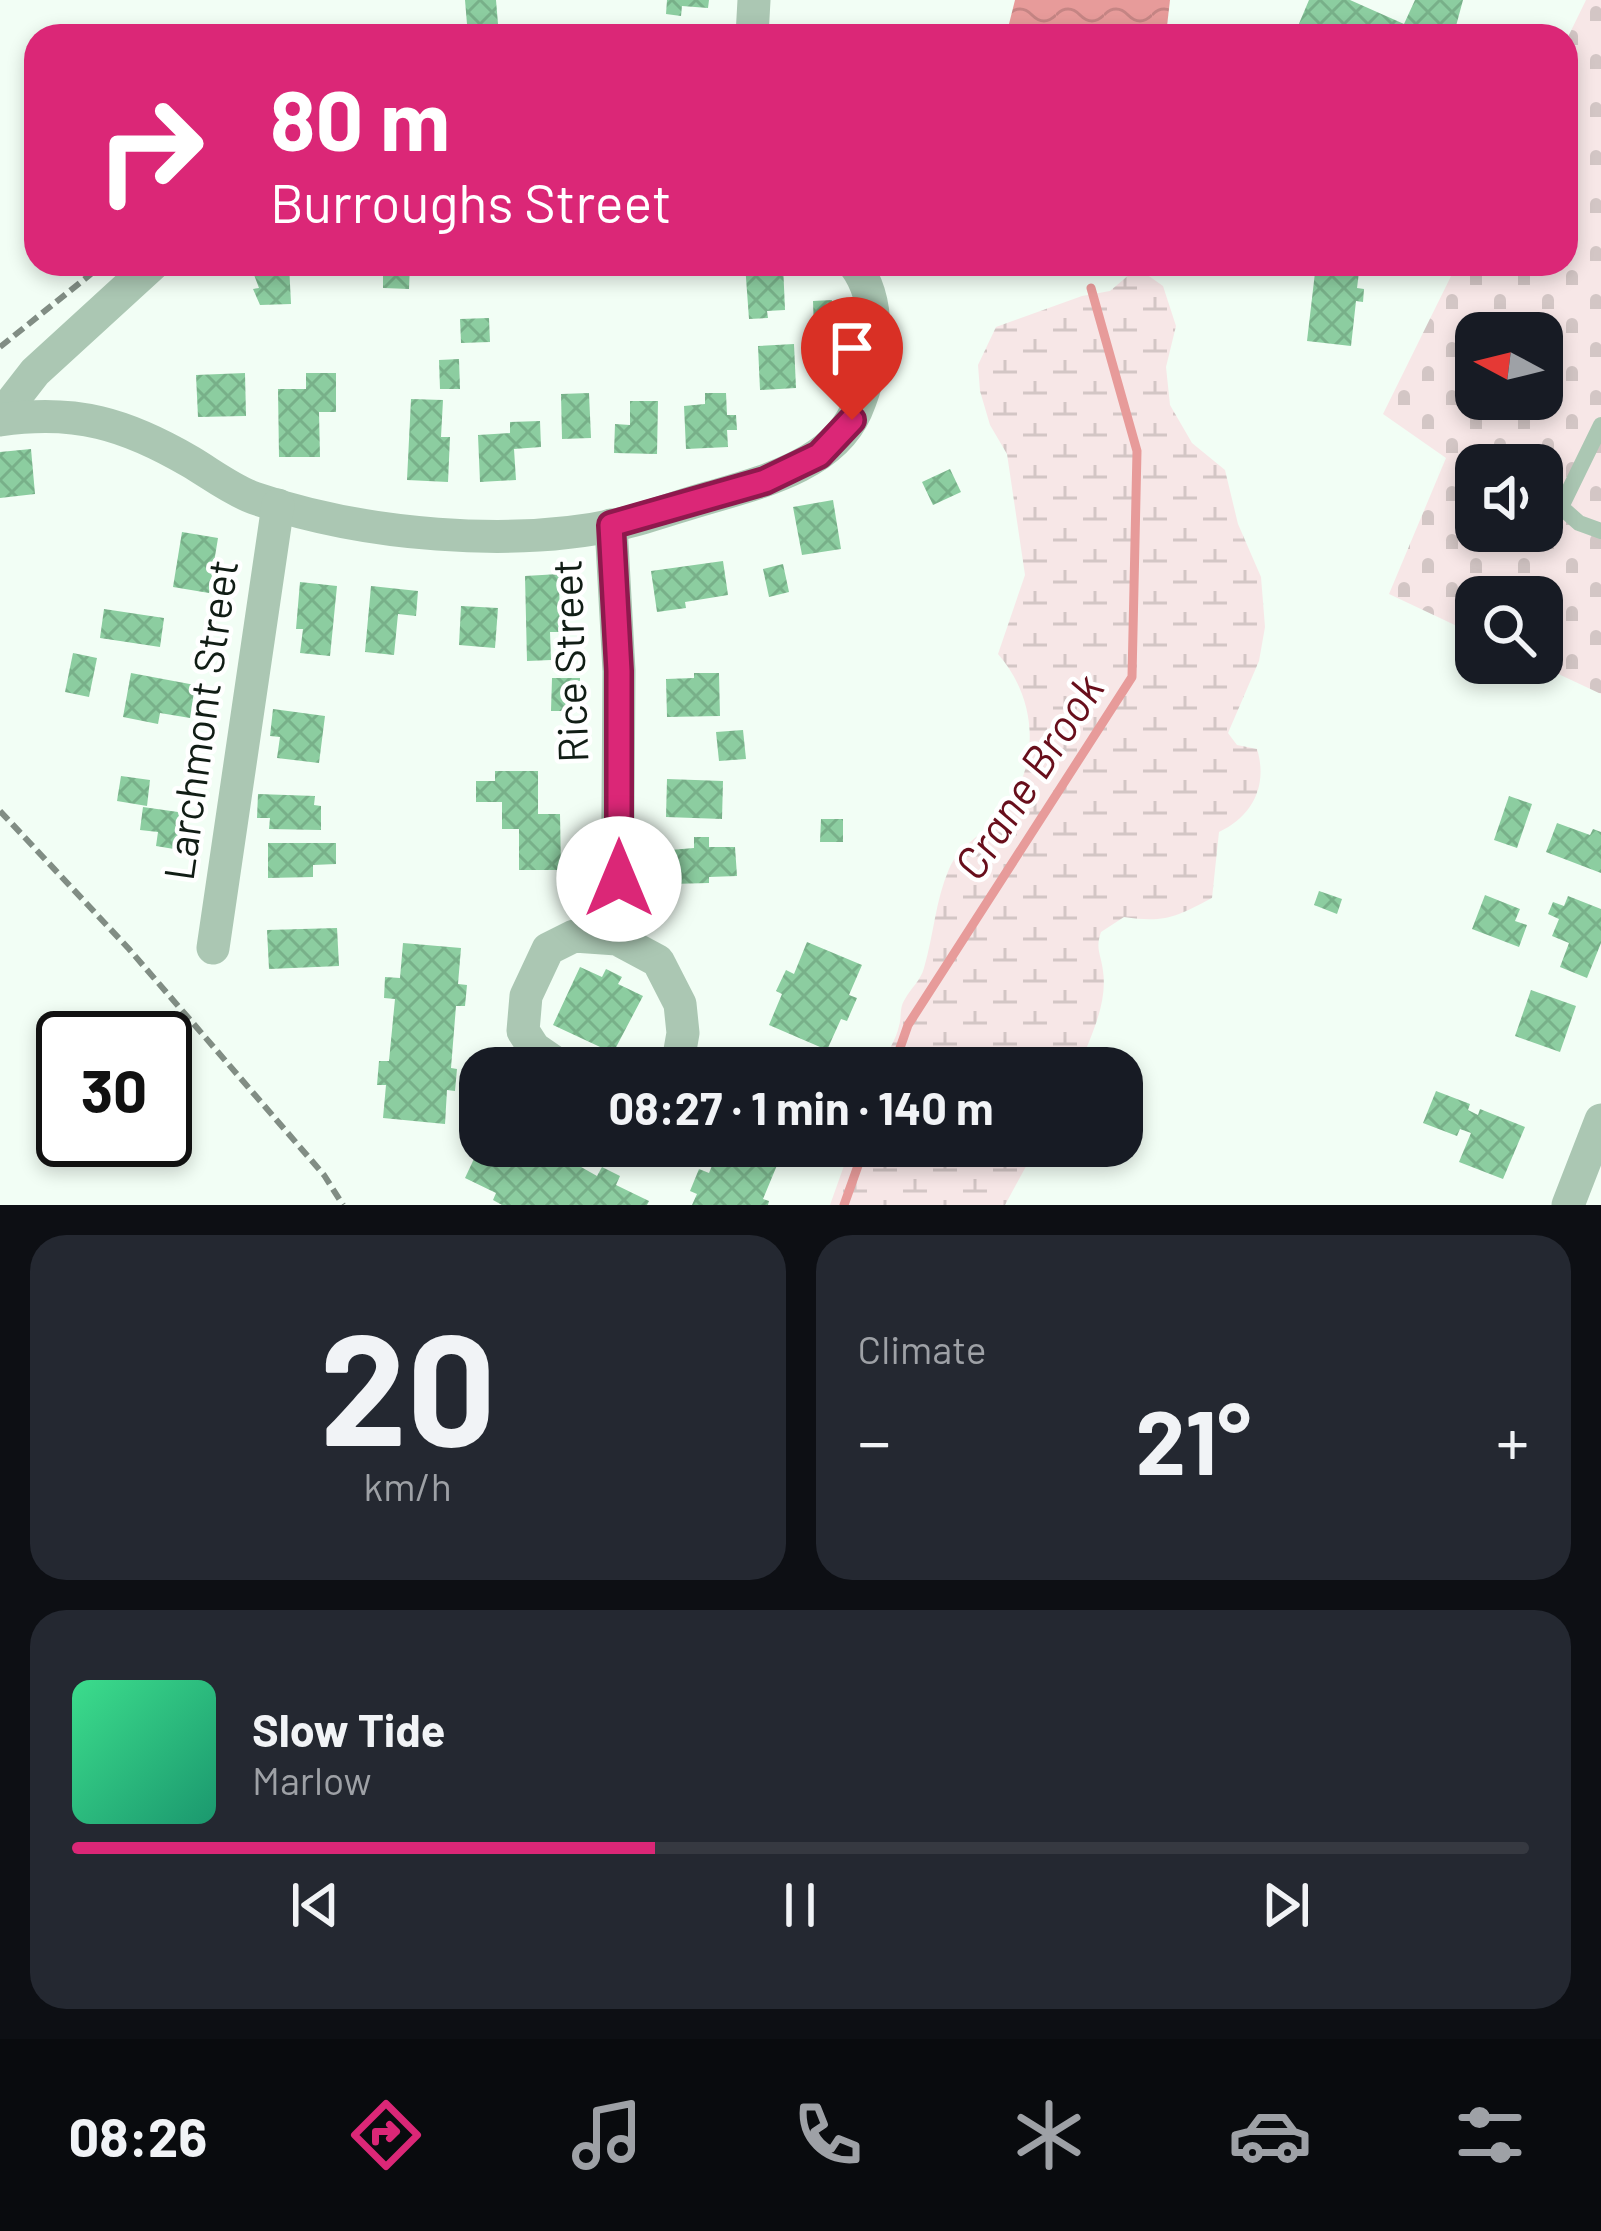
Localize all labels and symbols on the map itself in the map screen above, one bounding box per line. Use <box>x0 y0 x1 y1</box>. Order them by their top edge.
pin <box>801 297 903 420</box>
north arrow <box>1455 312 1563 420</box>
street label: Larchmont Street <box>152 556 246 883</box>
street label: Rice Street <box>539 558 597 764</box>
water label: Crane Brook <box>941 663 1114 888</box>
position arrow <box>556 816 682 942</box>
speed limit sign: 30 <box>36 1011 192 1167</box>

